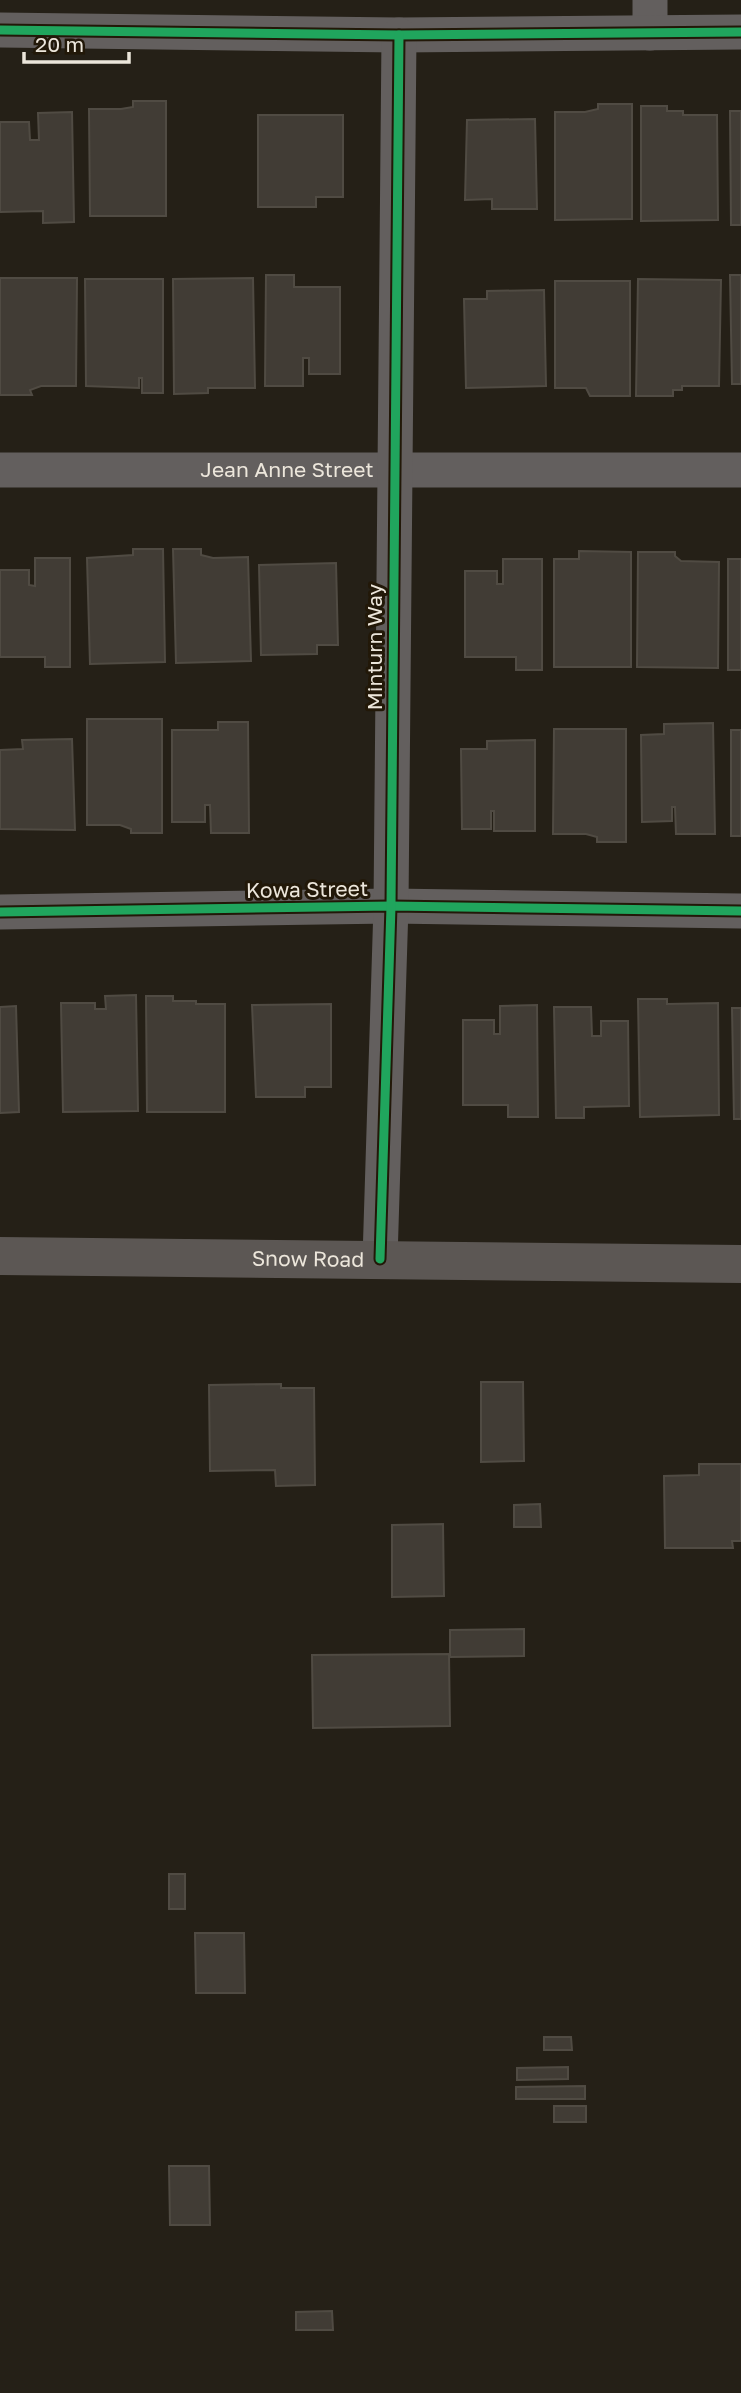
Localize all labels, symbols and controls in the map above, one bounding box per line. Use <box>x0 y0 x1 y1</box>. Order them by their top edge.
scale bar <box>24 21 130 65</box>
text: 20 m <box>35 31 84 57</box>
street label: Jean Anne Street <box>200 456 374 482</box>
street label: Minturn Way <box>361 584 387 710</box>
street label: Kowa Street <box>246 875 368 903</box>
street label: Snow Road <box>252 1245 364 1272</box>

